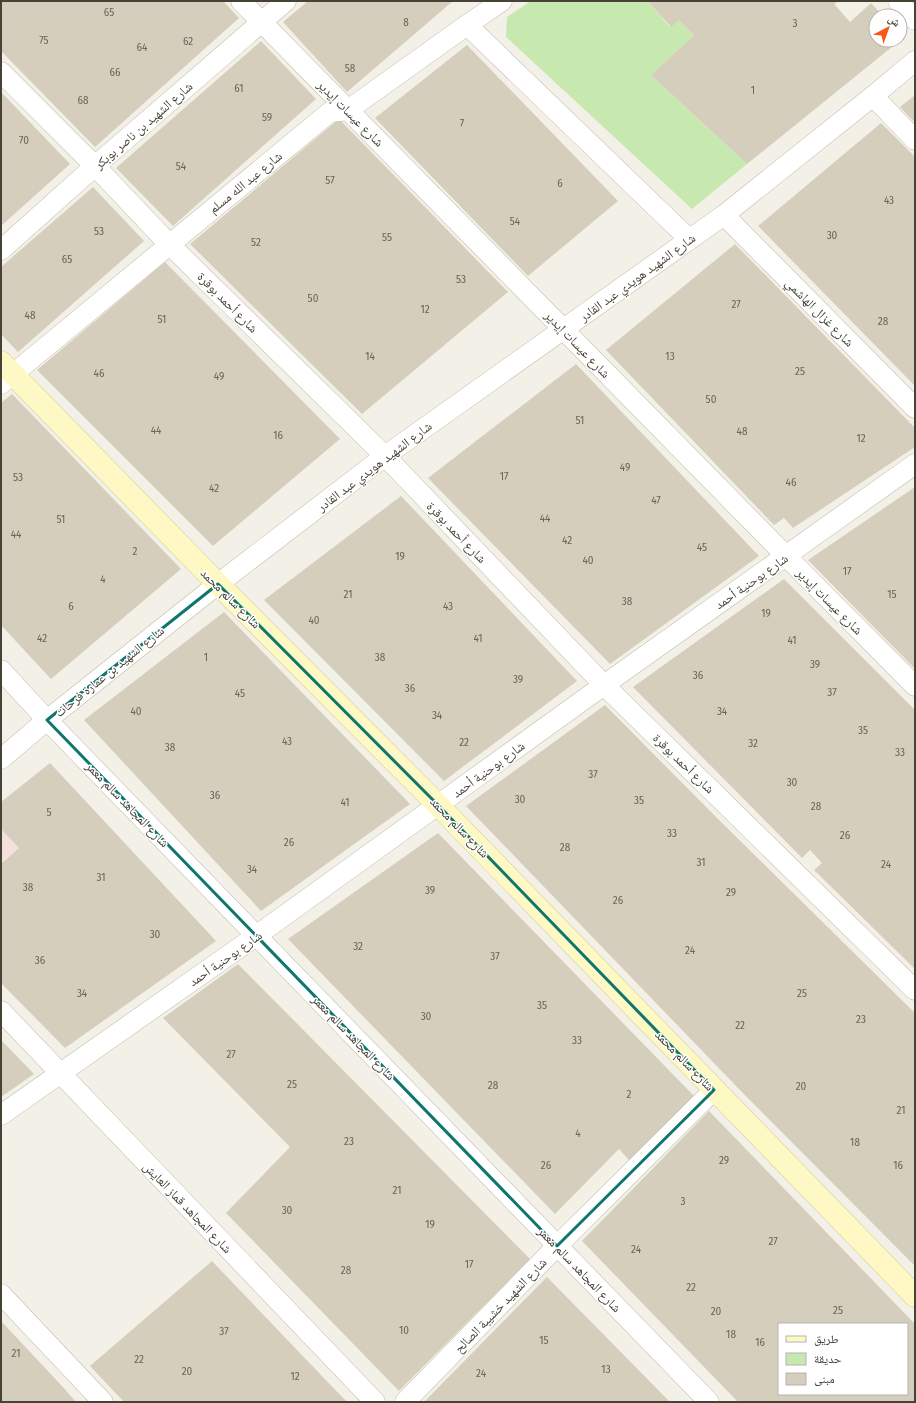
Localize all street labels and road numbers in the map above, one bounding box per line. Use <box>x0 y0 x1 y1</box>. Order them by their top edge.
street label: شارع عيسات إيدير <box>312 76 387 151</box>
street label: شارع الشهيد بن ناصر بوبكر <box>90 79 197 174</box>
street label: شارع عبد الله مسلم <box>206 148 286 218</box>
street label: شارع الشهيد هويدي عبد القادر <box>576 230 700 328</box>
street label: شارع أحمد بوقرة <box>193 269 261 337</box>
street label: شارع غزال الهاشمي <box>780 275 857 352</box>
street label: شارع عيسات إيدير <box>540 307 613 382</box>
street label: شارع الشهيد هويدي عبد القادر <box>313 418 437 518</box>
street label: شارع أحمد بوقرة <box>422 499 490 568</box>
street label: شارع بوحنية أحمد <box>712 551 792 614</box>
street label: شارع عيسات إيدير <box>791 564 866 639</box>
street label: شارع سالم محمد <box>196 565 264 633</box>
street label: شارع الشهيد بن عمارة فرحات <box>52 623 168 722</box>
street label: شارع أحمد بوقرة <box>648 730 717 798</box>
street label: شارع بوحنية أحمد <box>449 738 529 802</box>
street label: شارع المجاهد سالم معمر <box>81 758 172 852</box>
street label: شارع سالم محمد <box>426 794 492 862</box>
street label: شارع بوحنية أحمد <box>186 928 266 991</box>
street label: شارع المجاهد سالم معمر <box>307 991 398 1085</box>
street label: شارع سالم محمد <box>651 1027 717 1095</box>
street label: شارع المجاهد قماز العايش <box>139 1159 235 1258</box>
street label: شارع المجاهد سالم معمر <box>533 1223 624 1317</box>
street label: شارع الشهيد خشيبة الصالح <box>451 1255 551 1357</box>

